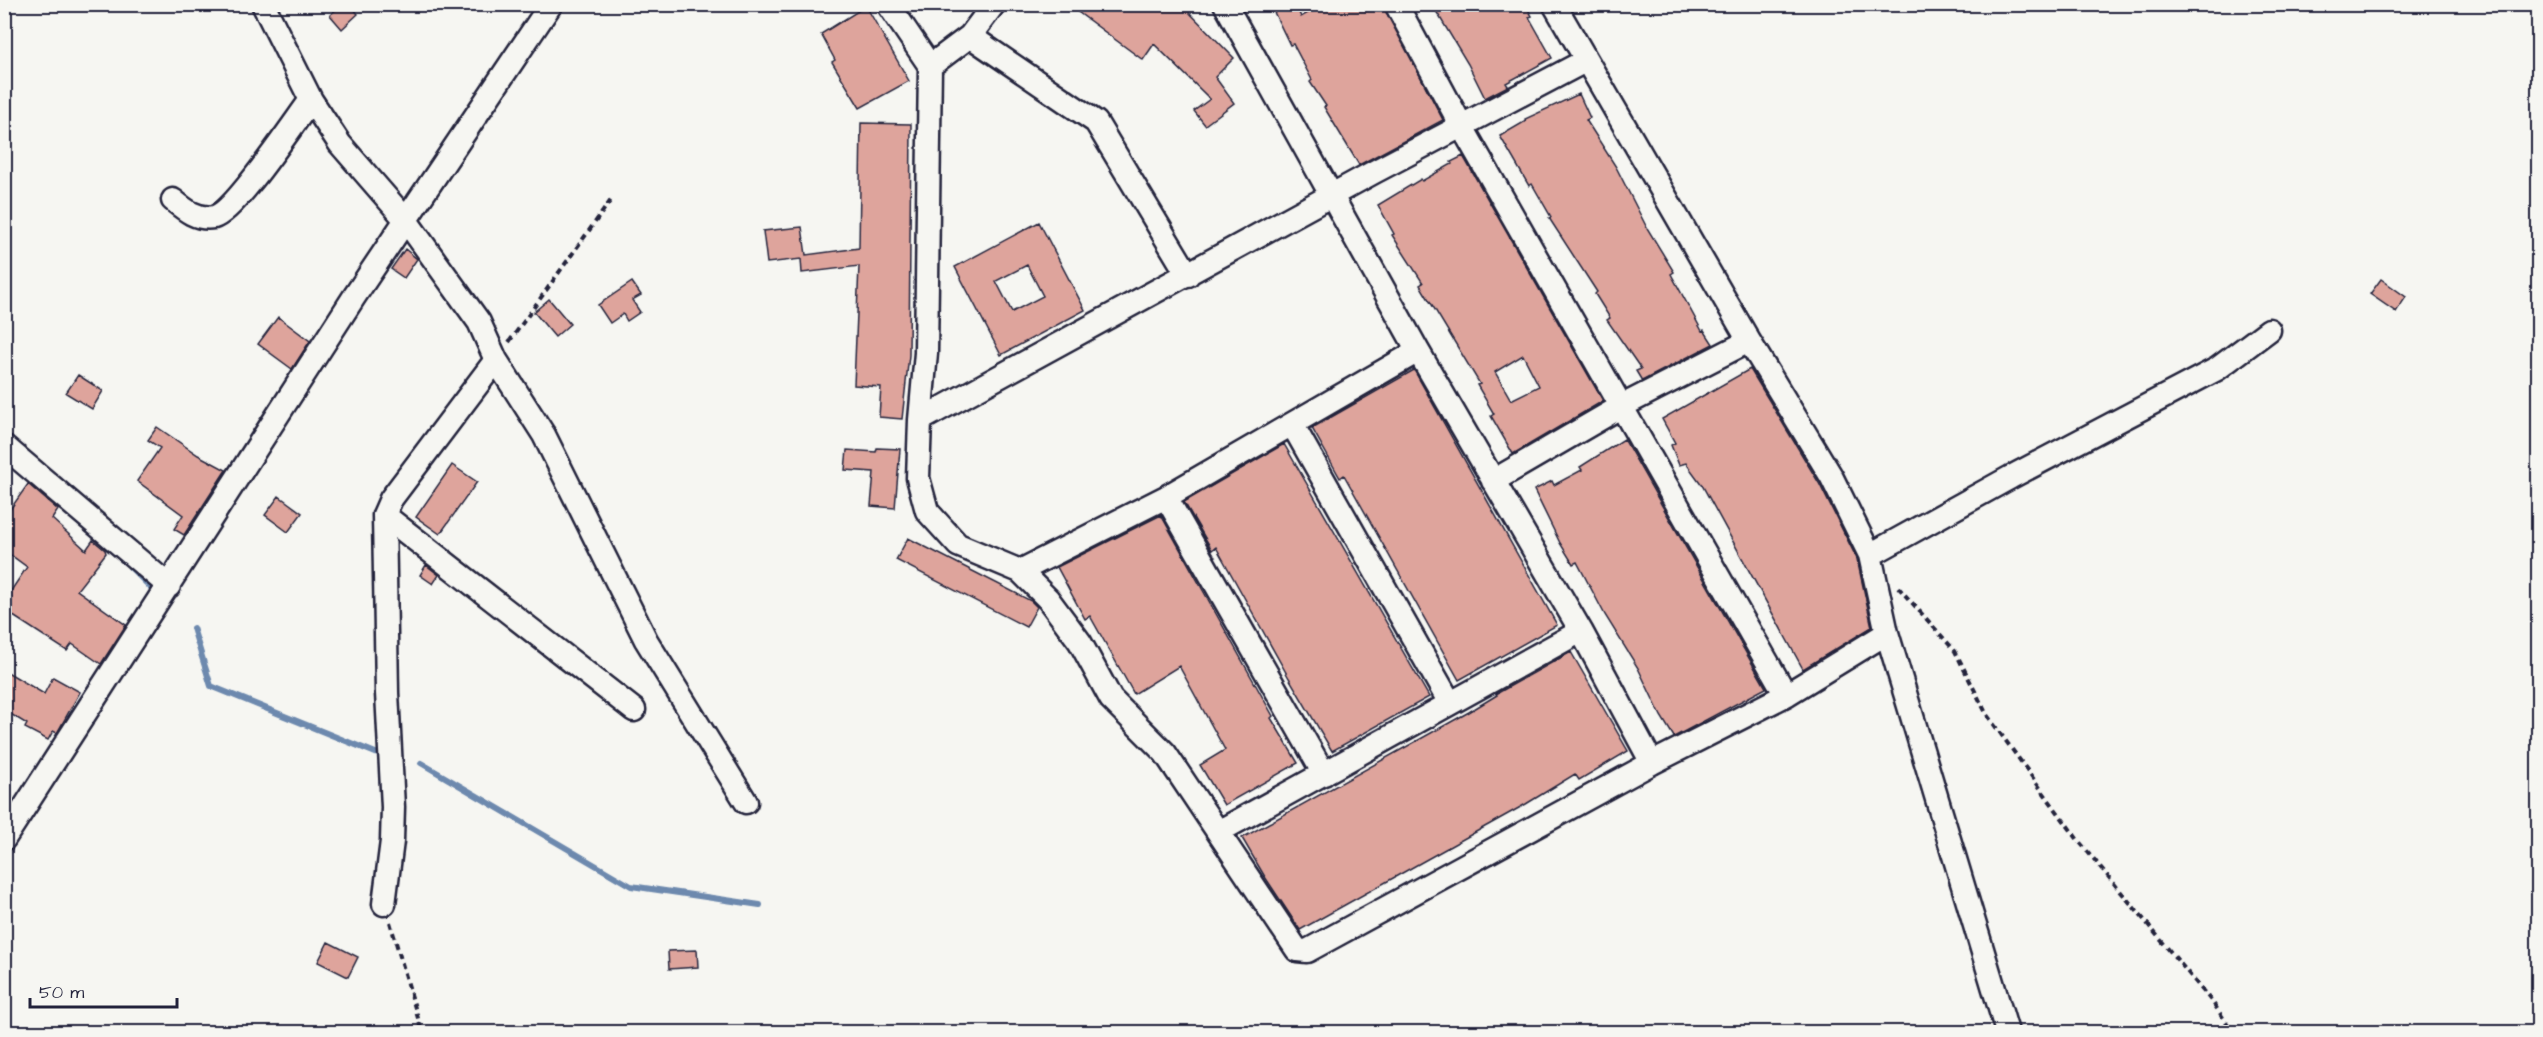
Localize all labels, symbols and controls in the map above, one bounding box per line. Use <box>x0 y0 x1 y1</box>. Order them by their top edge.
scale bar <box>30 971 177 1009</box>
text: 50 m <box>39 980 84 1005</box>

